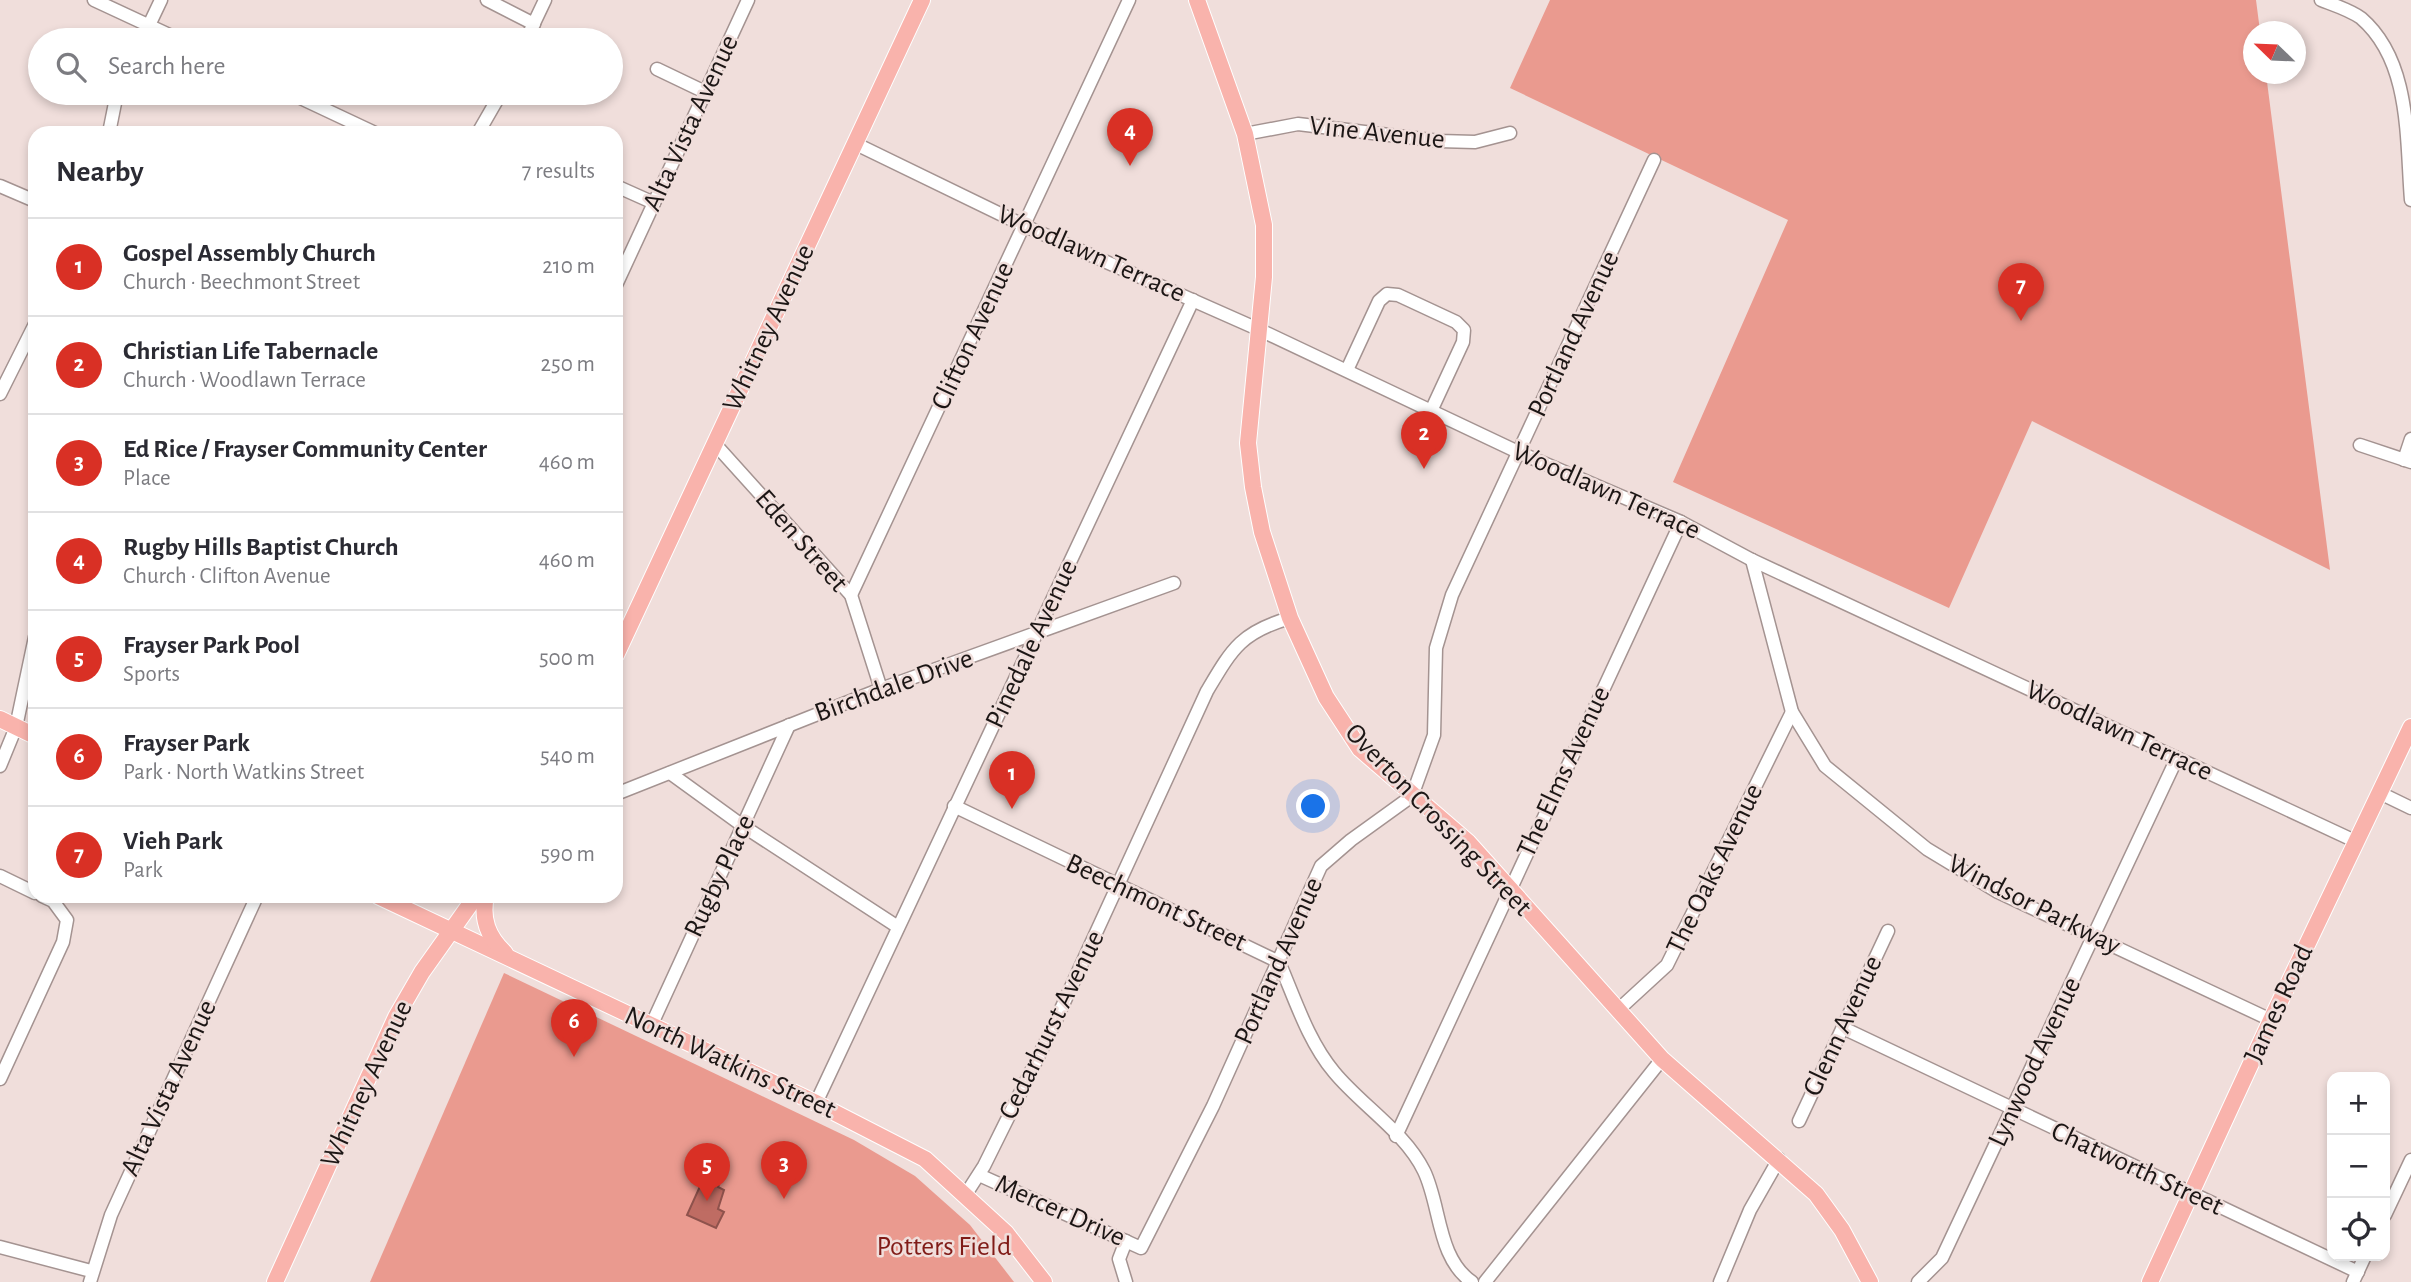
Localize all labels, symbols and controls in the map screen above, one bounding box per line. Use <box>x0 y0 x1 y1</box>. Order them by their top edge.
north arrow <box>2243 21 2306 84</box>
search box <box>28 28 623 105</box>
street label: Alta Vista Avenue <box>638 31 744 215</box>
icon: search <box>52 48 90 86</box>
text: Search here <box>108 53 226 79</box>
pin: 4 <box>1107 108 1153 166</box>
street label: Vine Avenue <box>1308 112 1446 154</box>
text: Nearby <box>56 157 144 187</box>
text: 7 results <box>522 160 595 183</box>
street label: Woodlawn Terrace <box>993 200 1189 308</box>
text: Gospel Assembly Church <box>123 240 376 266</box>
street label: Whitney Avenue <box>718 240 820 416</box>
street label: Portland Avenue <box>1523 247 1625 421</box>
text: 1 <box>75 255 83 278</box>
text: 210 m <box>542 255 595 278</box>
street label: Clifton Avenue <box>927 258 1019 414</box>
pin: 7 <box>1998 263 2044 321</box>
text: Church · Beechmont Street <box>123 271 360 294</box>
text: Christian Life Tabernacle <box>123 338 378 364</box>
text: 2 <box>74 353 84 376</box>
text: 250 m <box>541 353 595 376</box>
text: Church · Woodlawn Terrace <box>123 369 366 392</box>
pin: 2 <box>1401 411 1447 469</box>
text: Ed Rice / Frayser Community Center <box>123 436 487 462</box>
street label: Woodlawn Terrace <box>1508 437 1704 545</box>
text: 3 <box>74 451 84 474</box>
text: 460 m <box>539 451 595 474</box>
text: Place <box>123 467 171 490</box>
street label: Eden Street <box>749 485 853 597</box>
text: Rugby Hills Baptist Church <box>123 534 399 560</box>
text: 4 <box>73 549 85 572</box>
text: 460 m <box>539 549 595 572</box>
street label: Pinedale Avenue <box>981 556 1083 732</box>
text: Church · Clifton Avenue <box>123 565 331 588</box>
text: Frayser Park Pool <box>123 632 300 658</box>
street label: Birchdale Drive <box>811 644 977 728</box>
text: 5 <box>74 647 84 670</box>
text: 500 m <box>539 647 595 670</box>
text: Sports <box>123 663 180 686</box>
street label: Woodlawn Terrace <box>2021 676 2217 786</box>
street label: The Elms Avenue <box>1512 682 1616 862</box>
street label: Overton Crossing Street <box>1339 719 1537 922</box>
text: Frayser Park <box>123 730 250 756</box>
text: 6 <box>73 745 85 768</box>
text: 540 m <box>540 745 595 768</box>
pin: 1 <box>989 751 1035 809</box>
text: Park · North Watkins Street <box>123 761 364 784</box>
street label: The Oaks Avenue <box>1662 779 1768 959</box>
your location <box>1296 789 1330 823</box>
street label: Rugby Place <box>680 810 760 942</box>
text: Vieh Park <box>123 828 223 854</box>
text: 7 <box>74 843 84 866</box>
text: 590 m <box>540 843 595 866</box>
street label: Beechmont Street <box>1062 849 1251 957</box>
street label: Windsor Parkway <box>1943 850 2125 961</box>
text: Park <box>123 859 163 882</box>
street label: Portland Avenue <box>1230 873 1328 1049</box>
street label: Cedarhurst Avenue <box>994 926 1110 1124</box>
street label: James Road <box>2240 941 2318 1067</box>
street label: Glenn Avenue <box>1798 952 1888 1100</box>
street label: Lynwood Avenue <box>1984 973 2086 1151</box>
street label: Alta Vista Avenue <box>116 996 222 1180</box>
street label: Whitney Avenue <box>316 996 418 1172</box>
pin: 6 <box>551 999 597 1057</box>
street label: North Watkins Street <box>620 1002 840 1124</box>
map controls <box>2327 1072 2390 1261</box>
button: + <box>2327 1072 2390 1135</box>
street label: Chatworth Street <box>2047 1117 2227 1221</box>
button: − <box>2327 1135 2390 1198</box>
pin: 3 <box>761 1141 807 1199</box>
pin: 5 <box>684 1143 730 1201</box>
street label: Mercer Drive <box>991 1170 1129 1252</box>
button: locate <box>2327 1198 2390 1261</box>
park label: Potters Field <box>877 1233 1011 1261</box>

